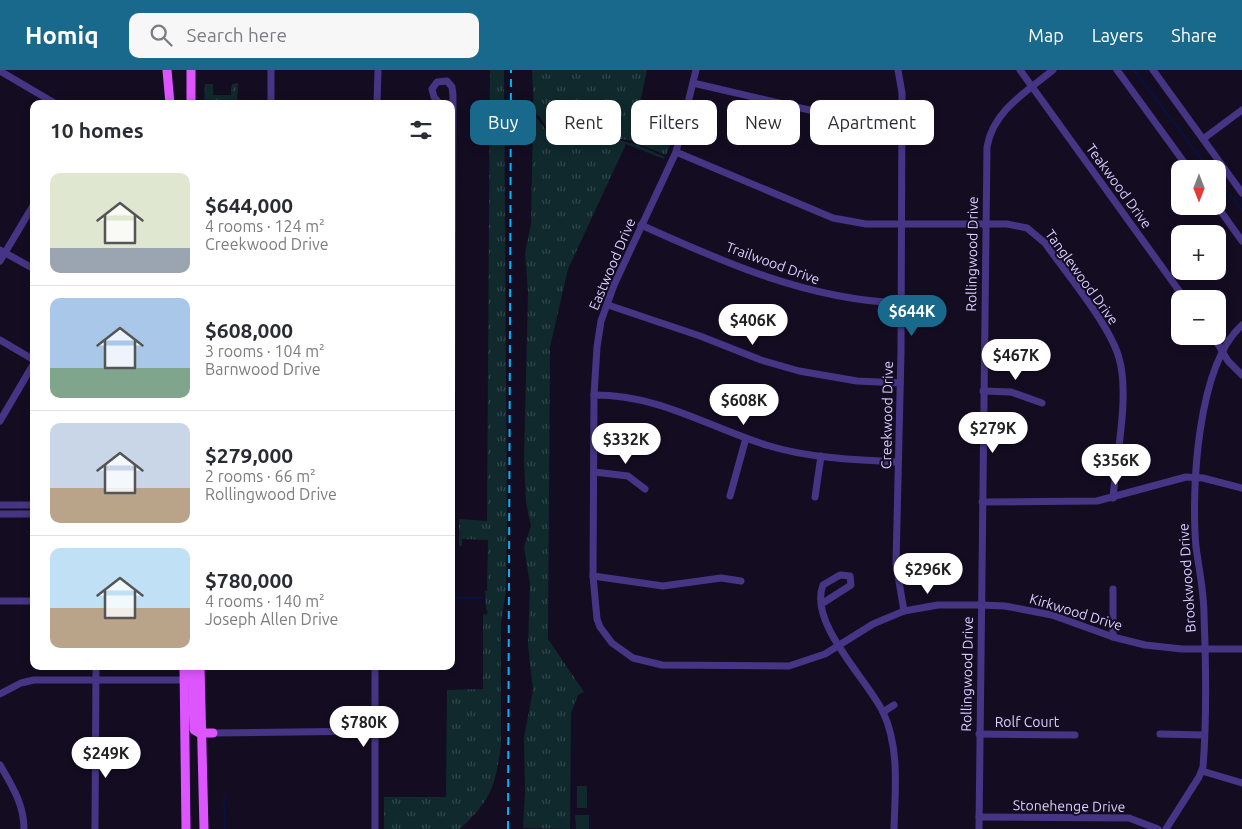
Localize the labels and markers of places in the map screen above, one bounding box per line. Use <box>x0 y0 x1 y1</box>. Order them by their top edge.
pin: $644K <box>877 294 947 337</box>
pin: $406K <box>718 304 788 346</box>
pin: $467K <box>981 338 1051 381</box>
pin: $608K <box>709 384 779 426</box>
pin: $279K <box>958 412 1028 454</box>
pin: $332K <box>591 422 661 465</box>
pin: $356K <box>1081 444 1151 486</box>
pin: $296K <box>893 552 963 595</box>
pin: $780K <box>329 706 399 748</box>
pin: $249K <box>71 736 141 779</box>

